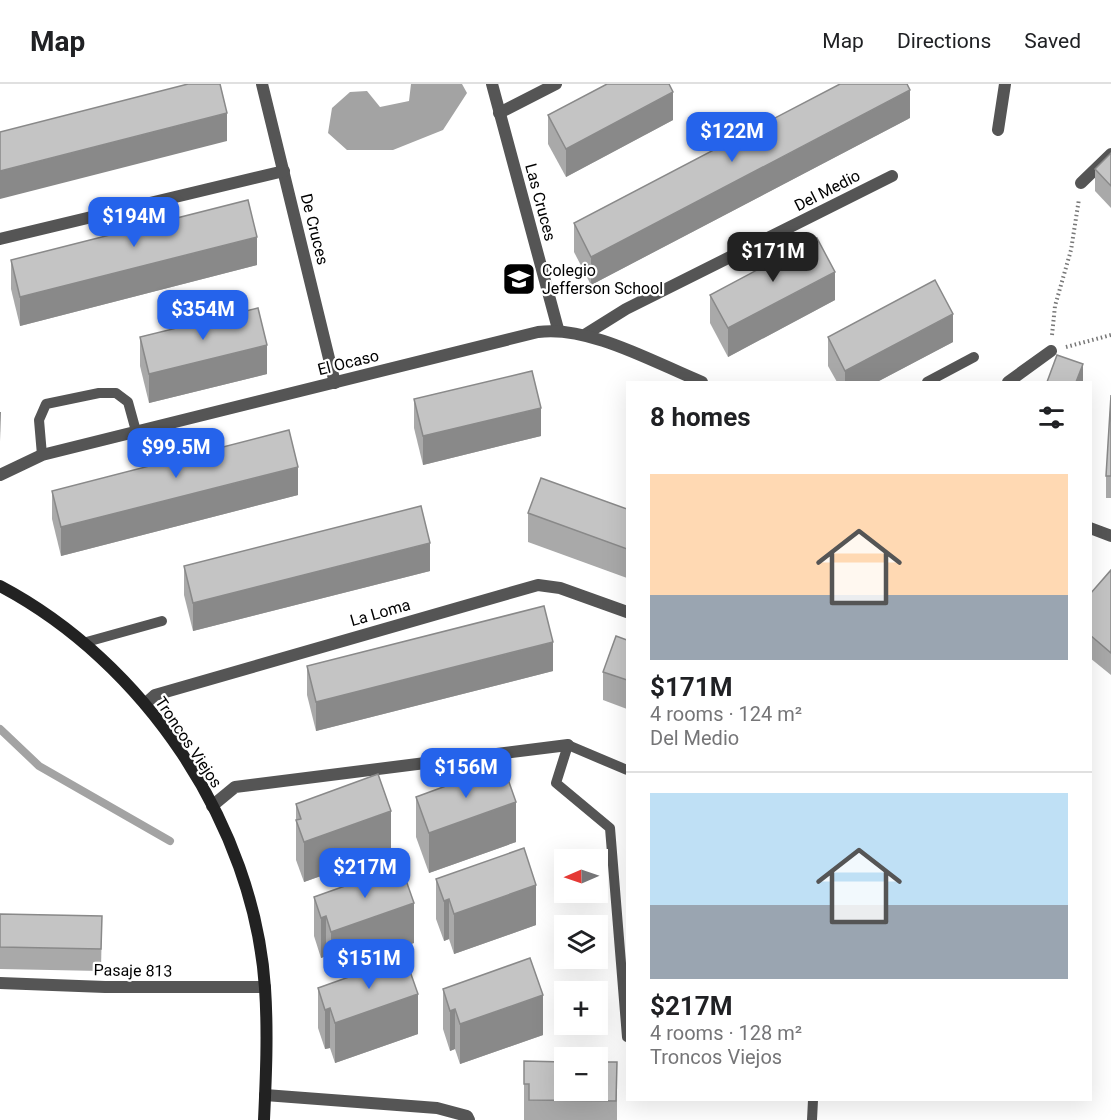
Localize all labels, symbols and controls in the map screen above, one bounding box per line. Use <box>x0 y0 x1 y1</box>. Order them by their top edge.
text: Map <box>30 25 85 58</box>
text: Map <box>822 29 864 53</box>
text: Directions <box>897 29 991 53</box>
text: Saved <box>1024 29 1081 53</box>
pin: $122M <box>690 112 774 163</box>
text: $122M <box>700 119 764 143</box>
street label: Las Cruces <box>521 161 560 243</box>
street label: Del Medio <box>791 166 863 215</box>
street label: De Cruces <box>296 192 333 267</box>
pin: $194M <box>92 197 176 248</box>
text: $194M <box>102 204 166 228</box>
pin: $171M <box>731 232 815 283</box>
text: $171M <box>741 239 805 263</box>
school or university icon: Colegio Jefferson School <box>501 261 537 297</box>
place label: Colegio Jefferson School <box>542 261 663 298</box>
pin: $354M <box>161 290 245 341</box>
text: $354M <box>171 297 235 321</box>
street label: El Ocaso <box>316 346 381 379</box>
icon: filters <box>1035 401 1068 434</box>
text: 8 homes <box>650 402 751 432</box>
pin: $99.5M <box>127 428 225 479</box>
text: $99.5M <box>141 435 211 459</box>
icon: home <box>805 513 913 621</box>
street label: La Loma <box>348 595 412 630</box>
text: $171M <box>650 672 732 702</box>
street label: Troncos Viejos <box>151 693 226 791</box>
text: 4 rooms · 124 m² <box>650 702 802 726</box>
text: Del Medio <box>650 726 739 750</box>
pin: $156M <box>424 748 508 799</box>
text: $156M <box>434 755 498 779</box>
icon: home <box>805 832 913 940</box>
pin: $217M <box>323 848 407 899</box>
north arrow <box>554 849 608 903</box>
map controls <box>554 849 608 1101</box>
text: $217M <box>333 855 397 879</box>
button: layers <box>554 915 608 969</box>
pin: $151M <box>327 939 411 990</box>
text: $151M <box>337 946 401 970</box>
street label: Pasaje 813 <box>93 960 173 981</box>
button: + <box>554 981 608 1035</box>
text: $217M <box>650 991 732 1021</box>
text: 4 rooms · 128 m² <box>650 1021 802 1045</box>
text: Troncos Viejos <box>650 1045 782 1069</box>
button: − <box>554 1047 608 1101</box>

